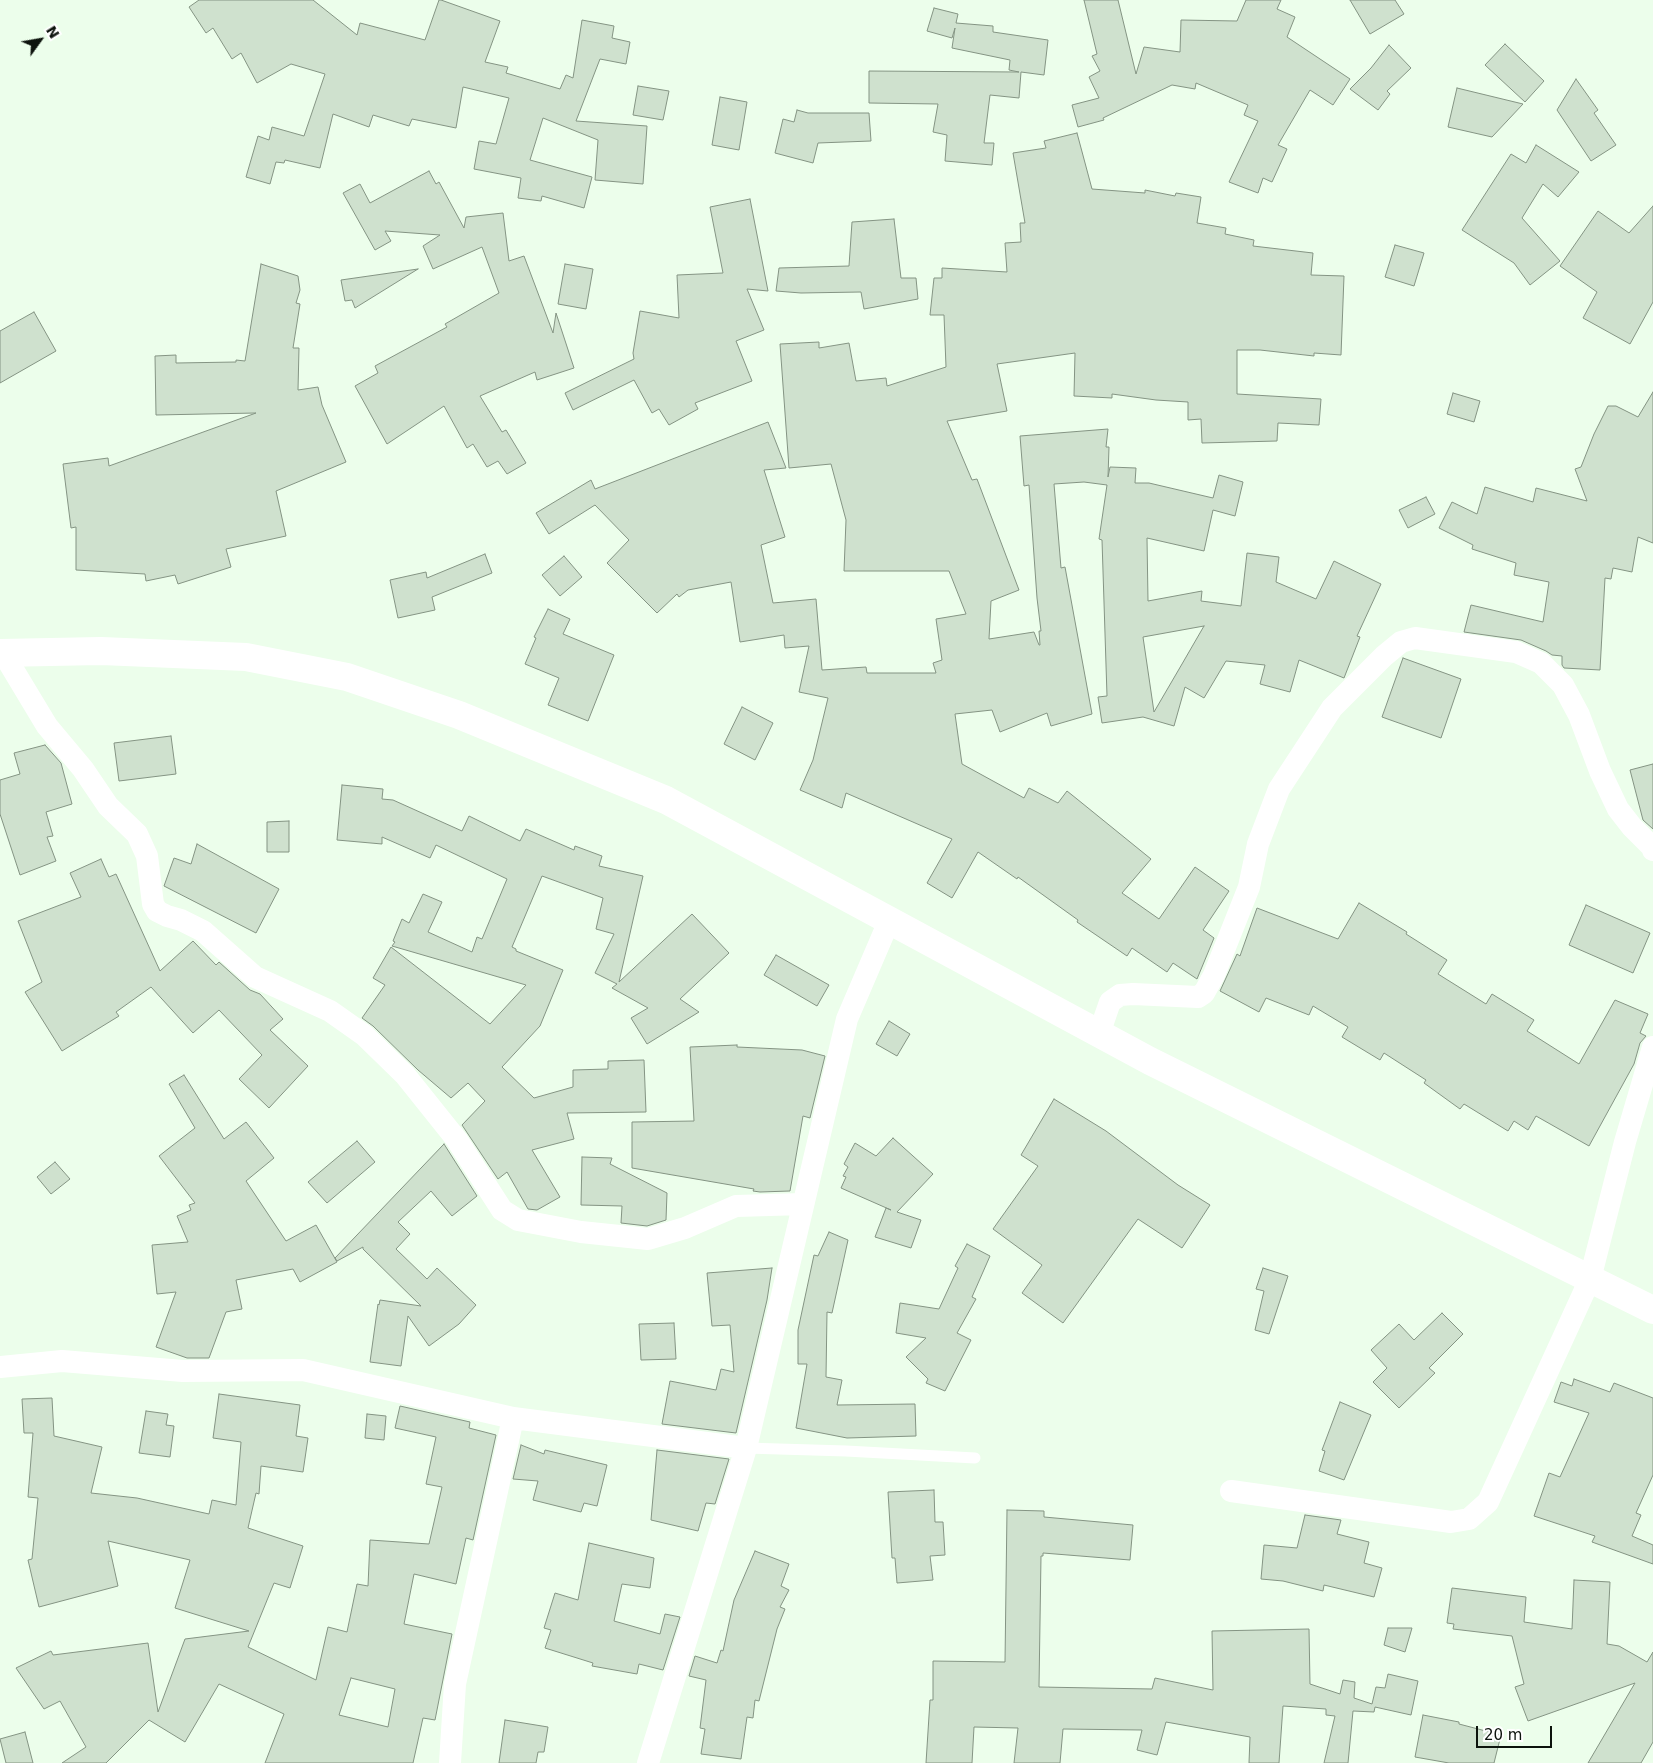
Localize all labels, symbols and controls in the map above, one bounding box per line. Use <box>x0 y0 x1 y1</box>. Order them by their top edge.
north arrow <box>15 15 65 65</box>
text: N <box>43 23 63 41</box>
scale bar <box>1478 1716 1554 1748</box>
text: 20 m <box>1484 1726 1522 1744</box>

